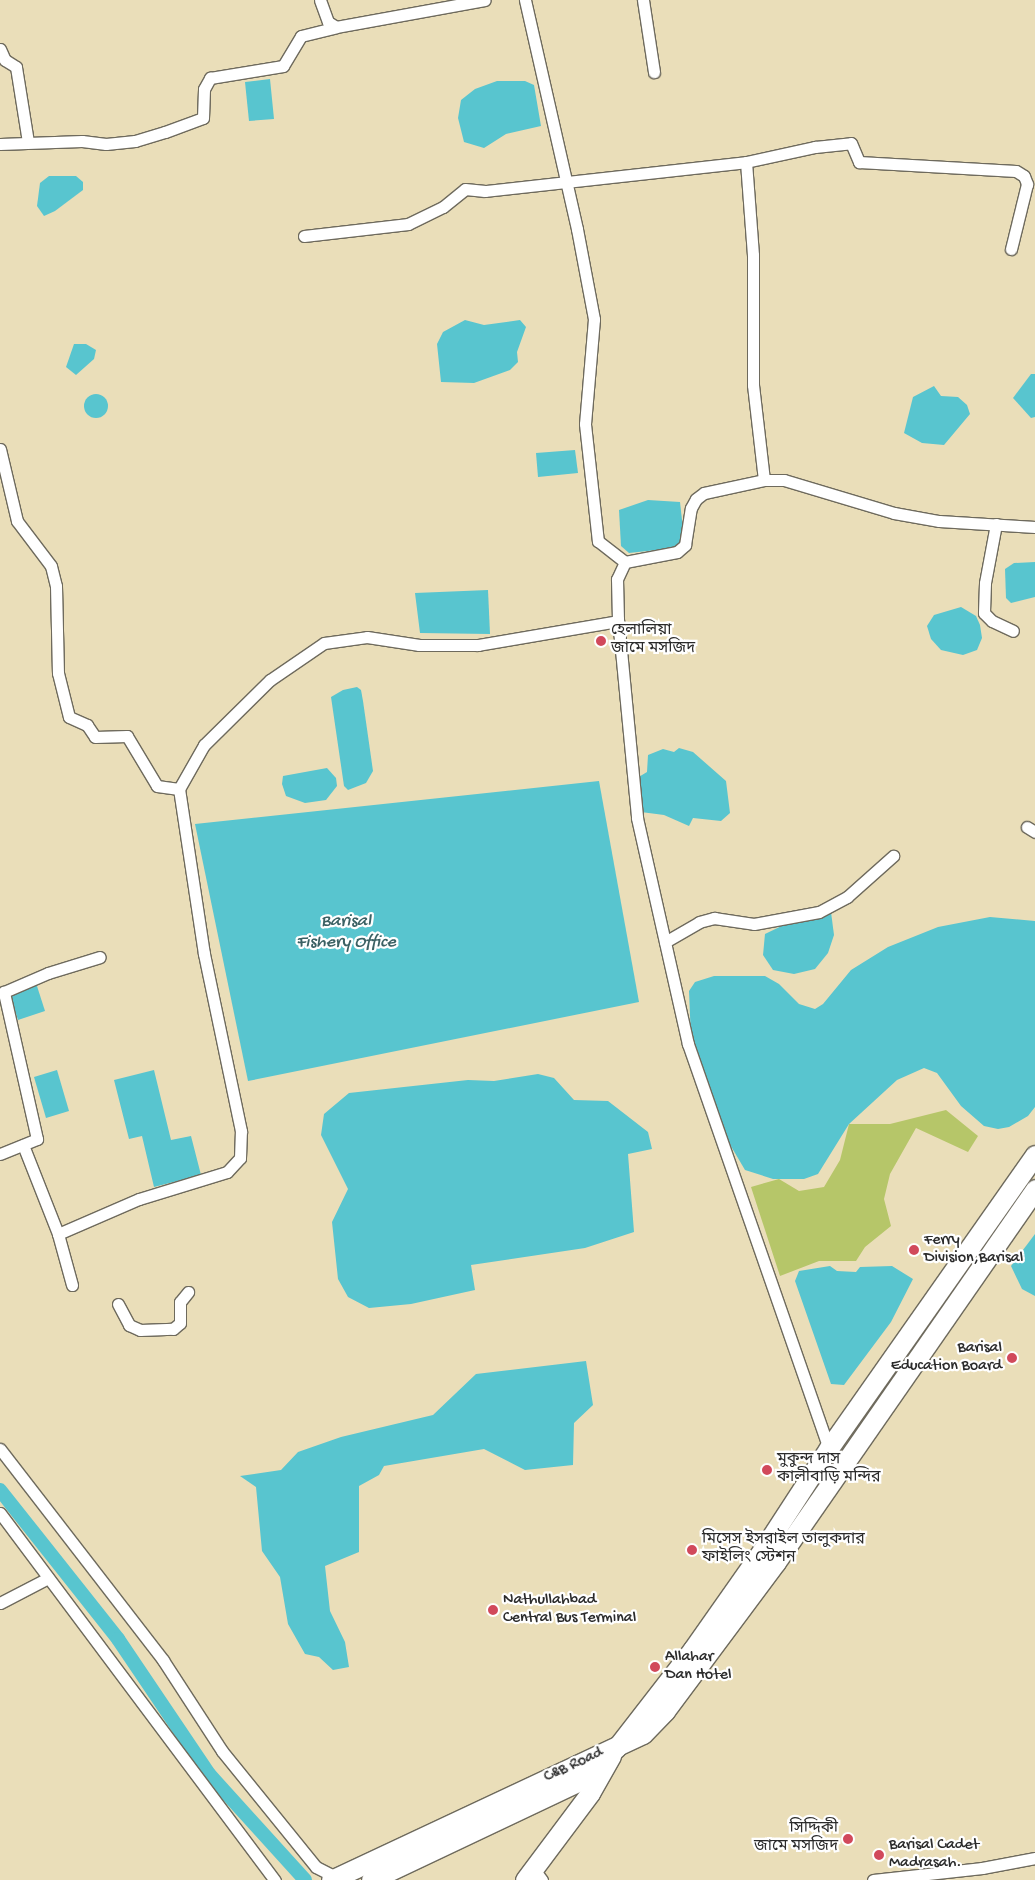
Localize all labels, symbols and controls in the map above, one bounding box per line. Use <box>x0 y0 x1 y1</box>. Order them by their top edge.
place label: হেলালিয়া জামে মসজিদ <box>611 622 695 660</box>
marker: হেলালিয়া জামে মসজিদ <box>595 635 607 647</box>
water label: Barisal Fishery Office <box>296 912 396 954</box>
place label: Ferry Division,Barisal <box>924 1231 1023 1269</box>
marker: Ferry Division,Barisal <box>908 1244 920 1256</box>
place label: Barisal Education Board <box>891 1339 1002 1377</box>
marker: Barisal Education Board <box>1006 1352 1018 1364</box>
place label: মুকুন্দ দাস কালীবাড়ি মন্দির <box>777 1451 881 1489</box>
marker: মুকুন্দ দাস কালীবাড়ি মন্দির <box>761 1464 773 1476</box>
place label: মিসেস ইসরাইল তালুকদার ফাইলিং স্টেশন <box>702 1531 865 1569</box>
marker: মিসেস ইসরাইল তালুকদার ফাইলিং স্টেশন <box>686 1544 698 1556</box>
place label: Nathullahbad Central Bus Terminal <box>503 1591 636 1629</box>
marker: Nathullahbad Central Bus Terminal <box>487 1604 499 1616</box>
place label: Allahar Dan Hotel <box>665 1648 731 1686</box>
marker: Allahar Dan Hotel <box>649 1661 661 1673</box>
street label: C&B Road <box>541 1744 607 1788</box>
place label: সিদ্দিকী জামে মসজিদ <box>754 1820 838 1858</box>
marker: সিদ্দিকী জামে মসজিদ <box>842 1833 854 1845</box>
place label: Barisal Cadet Madrasah. <box>889 1836 979 1874</box>
marker: Barisal Cadet Madrasah. <box>873 1849 885 1861</box>

